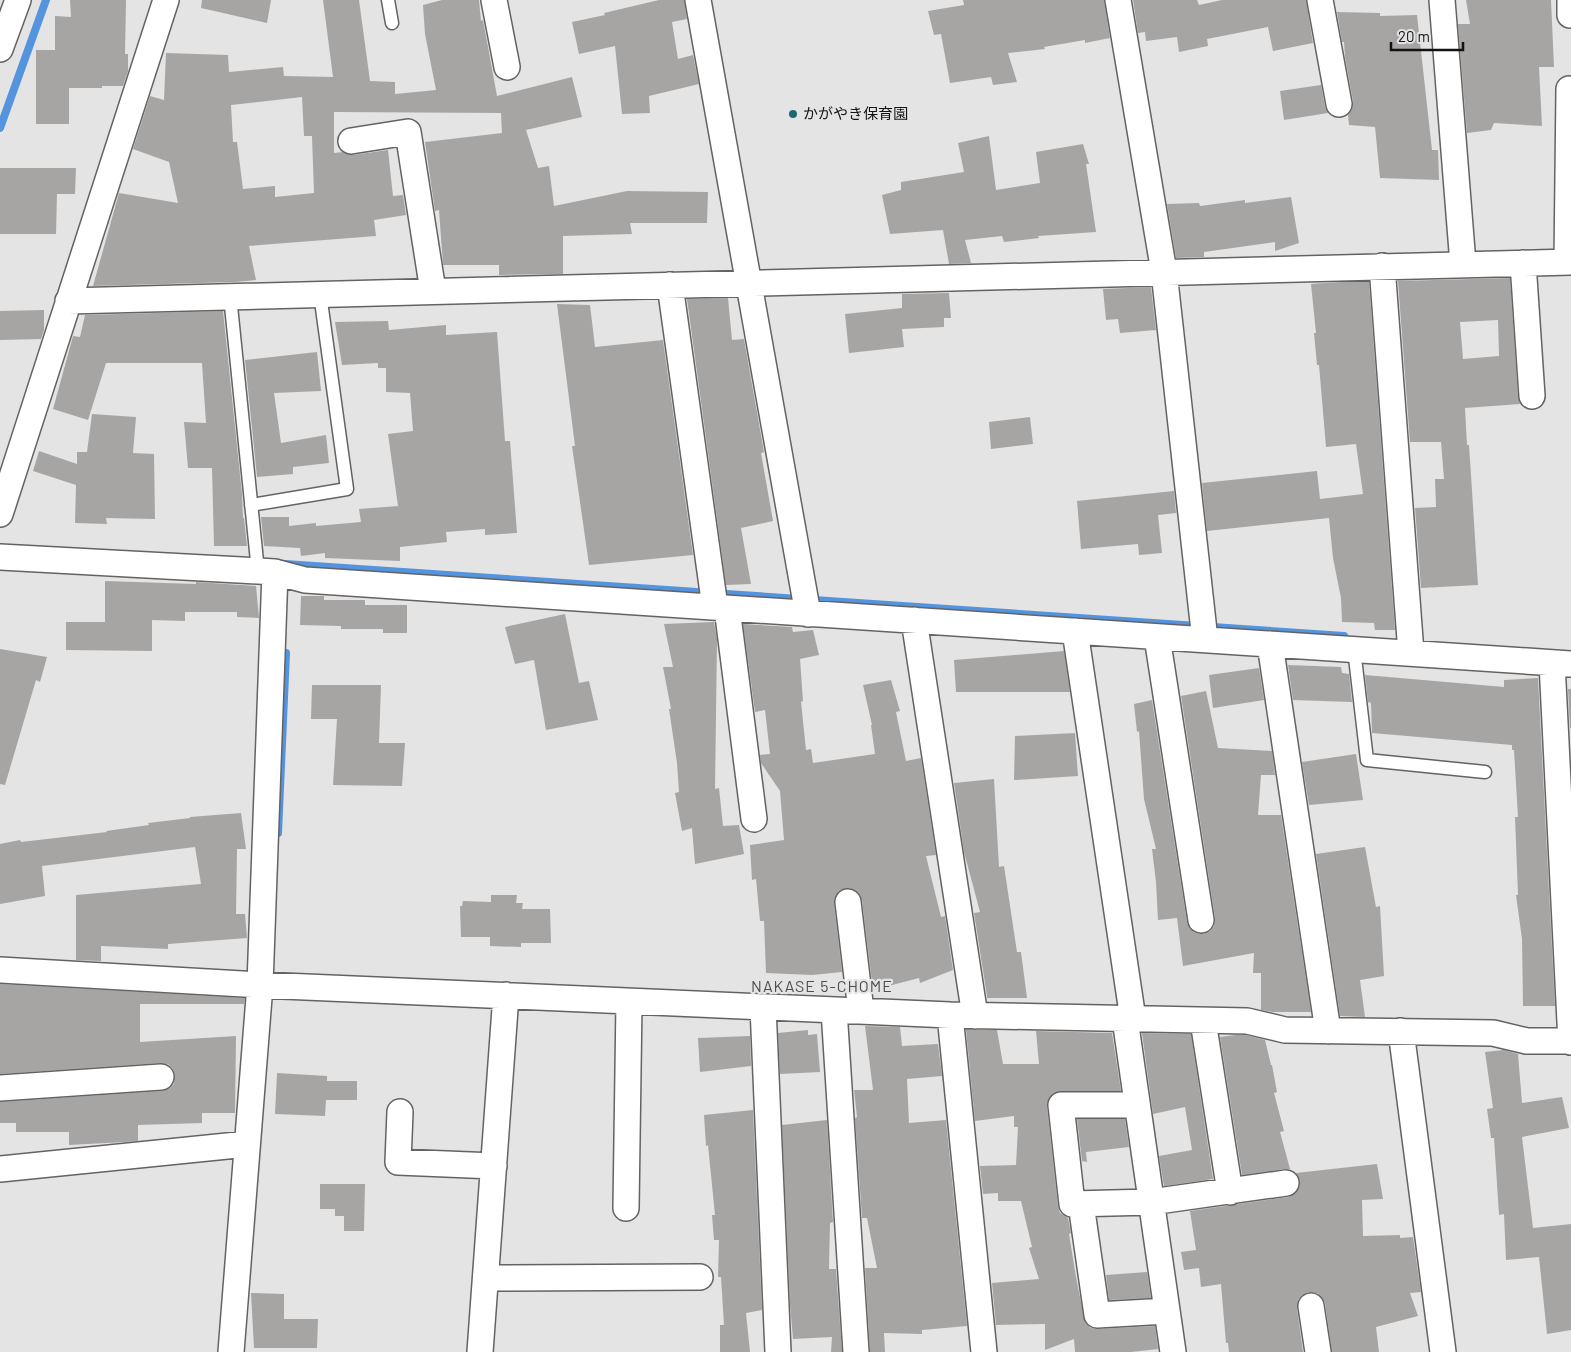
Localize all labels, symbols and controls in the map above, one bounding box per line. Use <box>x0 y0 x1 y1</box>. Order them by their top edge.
scale bar <box>1391 20 1464 52</box>
text: 20 m <box>1398 27 1430 45</box>
place label: かがやき保育園 <box>803 104 908 122</box>
marker: かがやき保育園 <box>787 108 799 120</box>
district label: NAKASE 5-CHOME <box>751 976 893 995</box>

